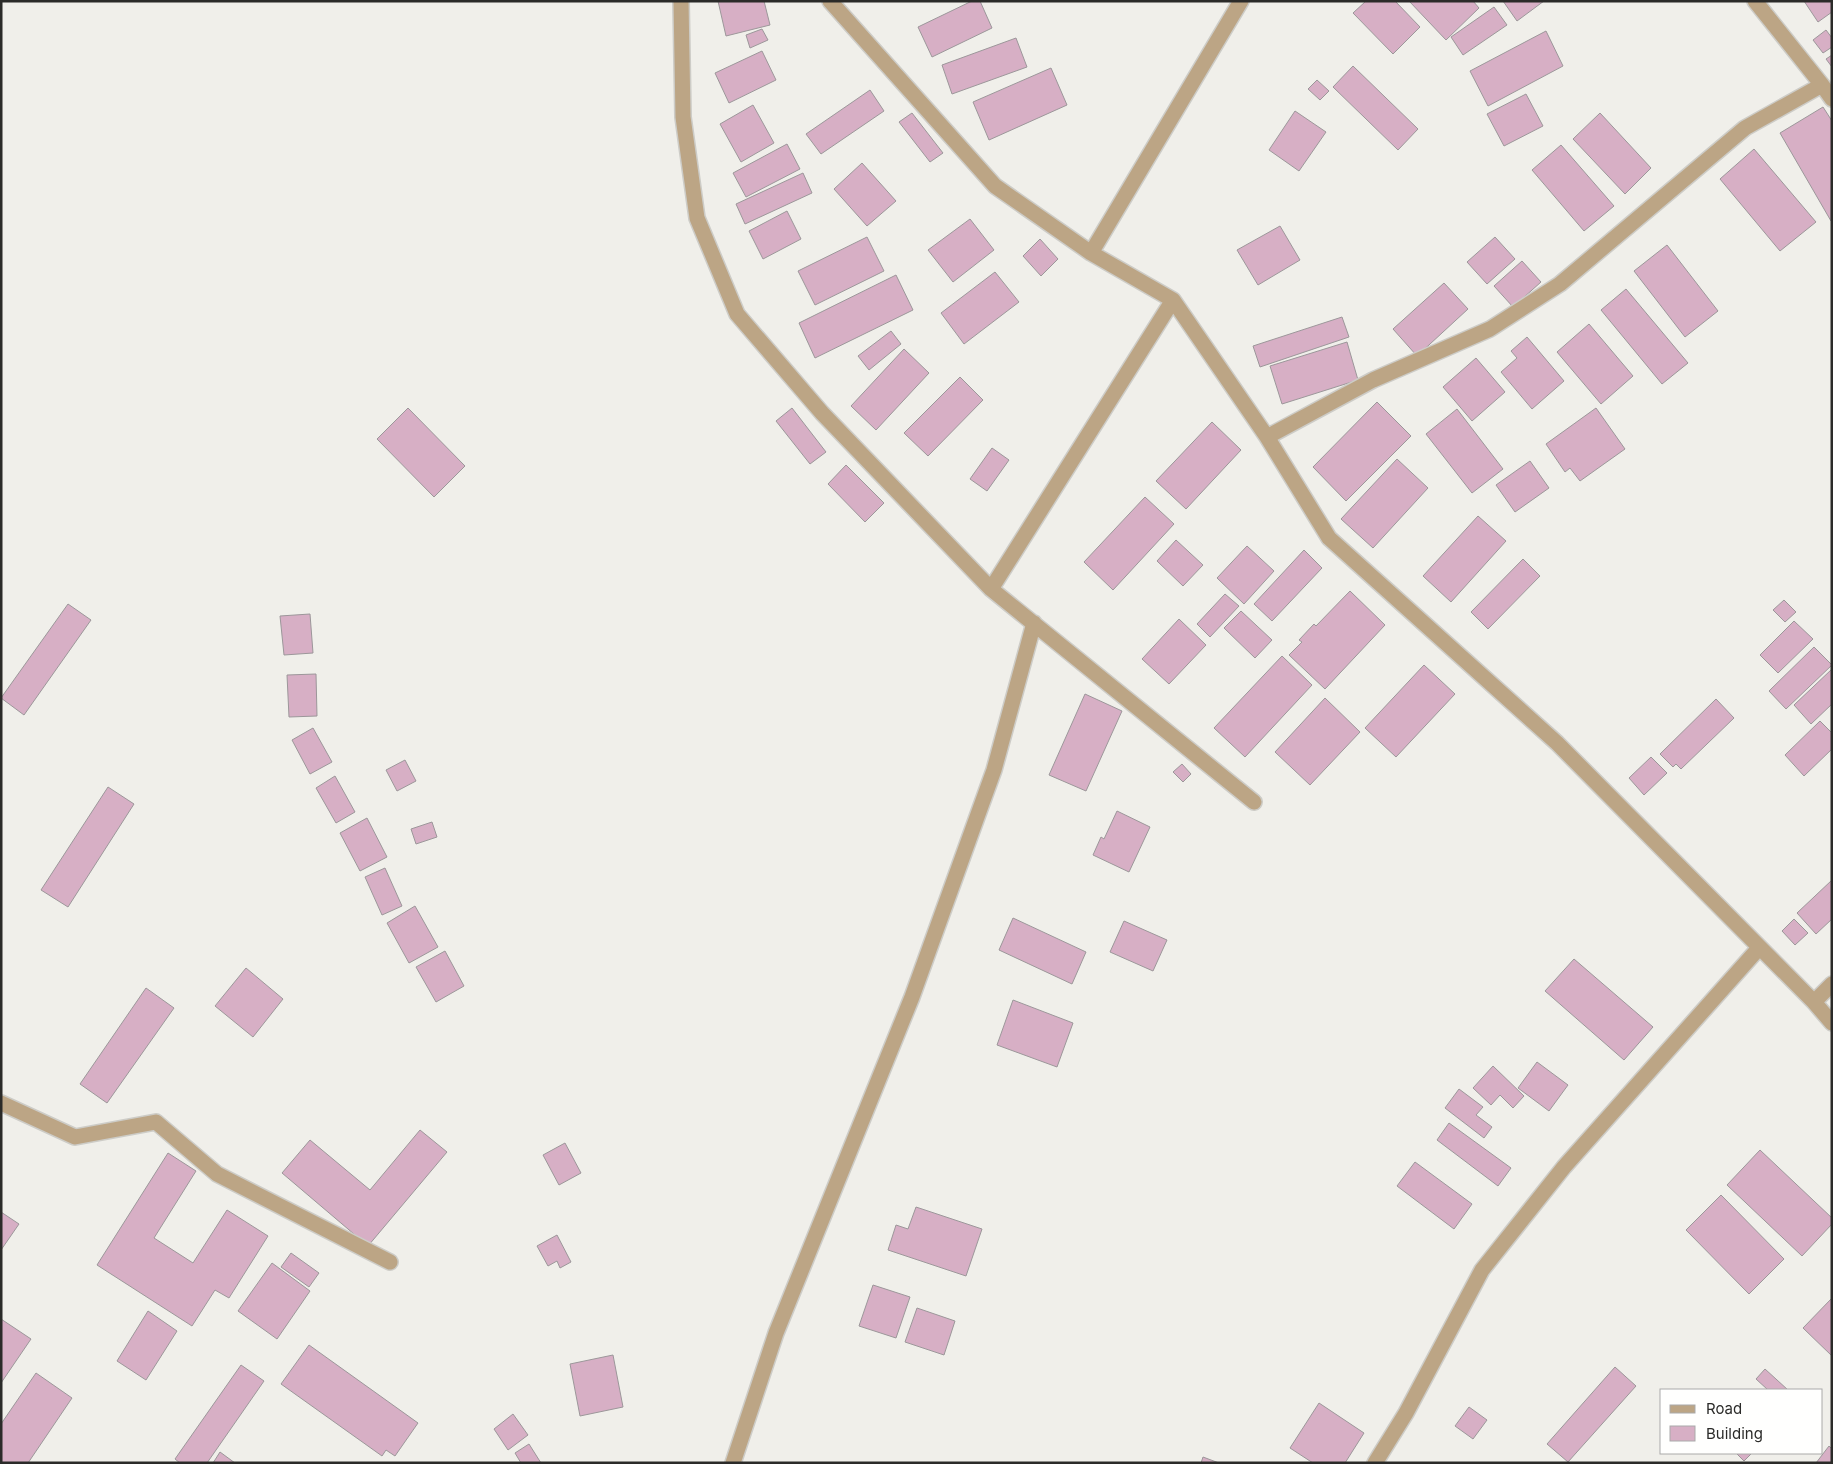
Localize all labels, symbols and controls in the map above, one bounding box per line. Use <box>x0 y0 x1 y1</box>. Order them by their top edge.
legend <box>1660 1389 1823 1454</box>
text: Road <box>1706 1399 1742 1418</box>
text: Building <box>1706 1424 1763 1443</box>

